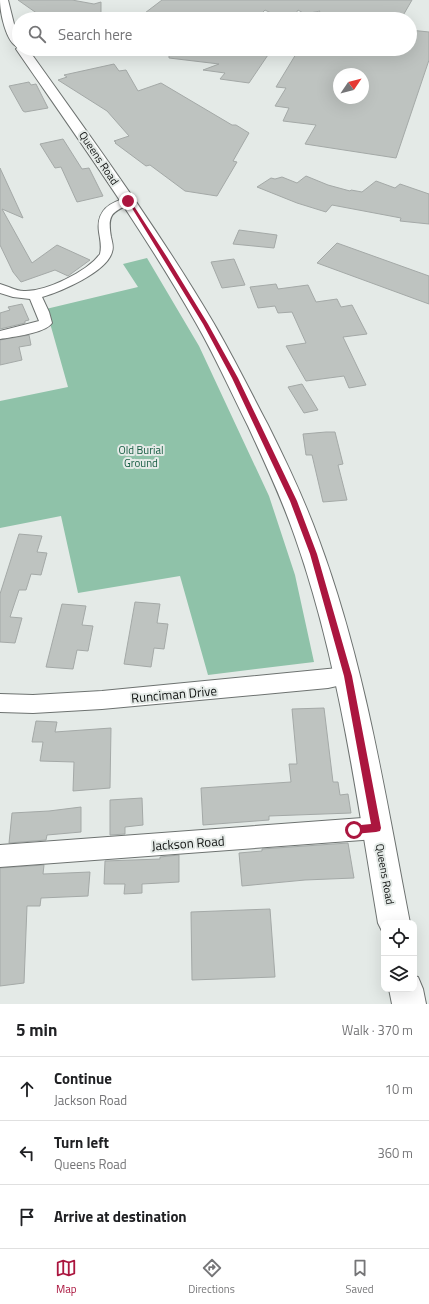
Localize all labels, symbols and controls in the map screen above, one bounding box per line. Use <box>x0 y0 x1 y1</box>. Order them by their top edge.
search box <box>12 12 417 56</box>
icon: search <box>26 23 48 45</box>
text: Search here <box>58 23 132 46</box>
north arrow <box>333 68 369 104</box>
street label: Queens Road <box>75 128 123 188</box>
route end <box>119 192 137 210</box>
park label: Old Burial Ground <box>119 442 163 471</box>
street label: Runciman Drive <box>130 680 218 708</box>
route start <box>345 821 363 839</box>
street label: Jackson Road <box>151 830 225 856</box>
street label: Queens Road <box>372 842 398 906</box>
map controls <box>381 920 417 992</box>
button: locate <box>381 920 417 956</box>
button: layers <box>381 956 417 992</box>
text: 5 min <box>16 1017 57 1043</box>
text: Walk · 370 m <box>342 1020 413 1040</box>
text: Continue <box>54 1067 112 1090</box>
icon: ahead <box>16 1078 38 1100</box>
text: 10 m <box>385 1079 413 1099</box>
text: Jackson Road <box>54 1090 127 1110</box>
text: Turn left <box>54 1131 109 1154</box>
icon: left <box>16 1142 38 1164</box>
text: 360 m <box>377 1143 413 1163</box>
text: Queens Road <box>54 1154 127 1174</box>
text: Arrive at destination <box>54 1205 187 1228</box>
icon: arrive <box>16 1206 38 1228</box>
tab: Map <box>55 1257 77 1297</box>
tab: Directions <box>188 1257 235 1297</box>
tab: Saved <box>346 1257 374 1297</box>

